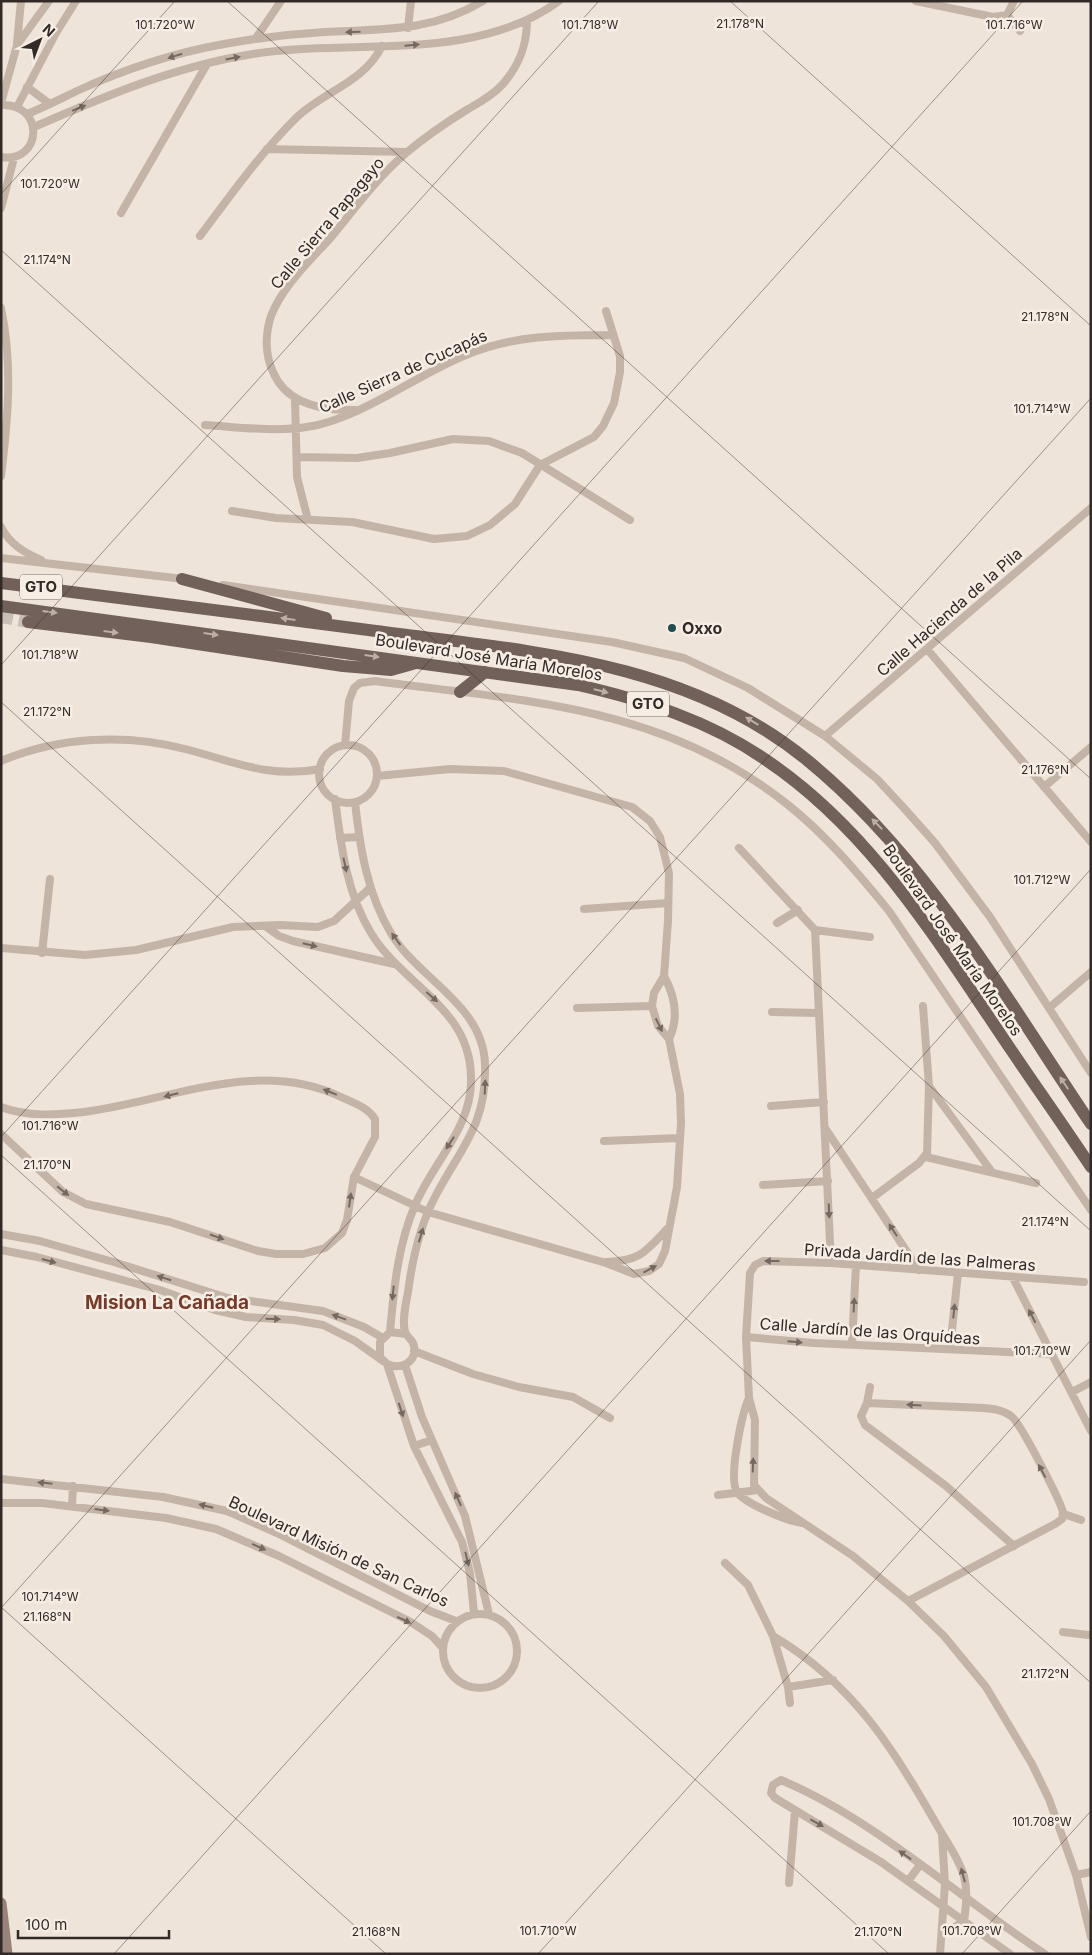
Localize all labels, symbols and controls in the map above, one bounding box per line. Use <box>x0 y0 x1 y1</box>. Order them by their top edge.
north arrow <box>15 15 65 65</box>
text: 21.178°N <box>716 16 764 31</box>
text: 101.720°W <box>135 17 195 32</box>
text: 101.718°W <box>562 17 619 32</box>
text: 101.716°W <box>985 17 1043 32</box>
text: N <box>39 20 59 40</box>
one-way arrow <box>344 28 360 36</box>
one-way arrow <box>404 41 420 49</box>
one-way arrow <box>167 52 182 60</box>
one-way arrow <box>225 54 240 62</box>
one-way arrow <box>71 104 86 111</box>
street label: Calle Sierra Papagayo <box>266 153 388 293</box>
text: 101.720°W <box>20 176 80 191</box>
text: 21.174°N <box>23 252 71 267</box>
text: 21.178°N <box>1021 309 1069 324</box>
street label: Calle Sierra de Cucapás <box>316 325 490 417</box>
text: 101.714°W <box>1013 401 1071 416</box>
street label: Calle Hacienda de la Pila <box>872 543 1026 681</box>
road number: GTO <box>20 574 62 600</box>
one-way arrow <box>42 608 58 616</box>
one-way arrow <box>280 615 296 623</box>
place label: Oxxo <box>682 618 723 638</box>
marker: Oxxo <box>666 622 678 634</box>
one-way arrow <box>104 628 120 636</box>
street label: Boulevard José María Morelos <box>374 629 604 685</box>
one-way arrow <box>203 630 219 638</box>
text: 101.718°W <box>22 647 79 662</box>
one-way arrow <box>364 652 380 660</box>
one-way arrow <box>594 687 609 695</box>
road number: GTO <box>627 692 669 716</box>
text: 21.172°N <box>23 704 71 719</box>
one-way arrow <box>745 717 758 726</box>
text: 21.176°N <box>1021 762 1069 777</box>
one-way arrow <box>871 818 883 830</box>
street label: Boulevard José María Morelos <box>879 840 1027 1040</box>
one-way arrow <box>341 857 349 872</box>
text: 101.712°W <box>1014 872 1071 887</box>
one-way arrow <box>391 932 401 946</box>
one-way arrow <box>302 941 317 949</box>
one-way arrow <box>425 992 438 1003</box>
one-way arrow <box>655 1018 663 1032</box>
one-way arrow <box>1059 1077 1069 1090</box>
one-way arrow <box>481 1079 489 1095</box>
one-way arrow <box>323 1087 337 1095</box>
one-way arrow <box>163 1091 178 1099</box>
text: 101.716°W <box>21 1118 79 1133</box>
one-way arrow <box>446 1136 455 1150</box>
text: 21.170°N <box>23 1157 71 1172</box>
one-way arrow <box>56 1186 70 1196</box>
one-way arrow <box>346 1192 354 1208</box>
one-way arrow <box>825 1203 833 1219</box>
text: 21.174°N <box>1021 1214 1069 1229</box>
one-way arrow <box>888 1223 897 1236</box>
one-way arrow <box>418 1227 426 1242</box>
one-way arrow <box>210 1233 225 1241</box>
street label: Privada Jardín de las Palmeras <box>803 1239 1037 1275</box>
one-way arrow <box>41 1257 56 1265</box>
one-way arrow <box>764 1257 780 1265</box>
one-way arrow <box>643 1265 657 1274</box>
one-way arrow <box>156 1273 171 1281</box>
one-way arrow <box>389 1286 397 1302</box>
district label: Mision La Cañada <box>85 1291 249 1314</box>
one-way arrow <box>851 1296 859 1312</box>
one-way arrow <box>950 1303 958 1319</box>
one-way arrow <box>1028 1309 1036 1323</box>
one-way arrow <box>331 1313 346 1321</box>
street label: Calle Jardín de las Orquídeas <box>759 1313 981 1349</box>
one-way arrow <box>265 1315 281 1323</box>
one-way arrow <box>787 1338 803 1346</box>
text: 101.710°W <box>1013 1343 1071 1358</box>
one-way arrow <box>905 1401 921 1409</box>
one-way arrow <box>398 1403 406 1418</box>
one-way arrow <box>749 1457 757 1473</box>
one-way arrow <box>1038 1463 1046 1478</box>
one-way arrow <box>37 1479 53 1487</box>
street label: Boulevard Misión de San Carlos <box>226 1491 452 1611</box>
one-way arrow <box>454 1492 462 1506</box>
one-way arrow <box>198 1501 213 1509</box>
one-way arrow <box>94 1506 110 1514</box>
one-way arrow <box>252 1543 266 1551</box>
one-way arrow <box>463 1551 471 1566</box>
text: 101.714°W <box>21 1589 79 1604</box>
text: 21.168°N <box>23 1609 71 1624</box>
one-way arrow <box>397 1616 411 1624</box>
text: 21.172°N <box>1021 1666 1069 1681</box>
text: 101.708°W <box>1012 1814 1072 1829</box>
one-way arrow <box>810 1818 823 1827</box>
one-way arrow <box>899 1849 912 1860</box>
one-way arrow <box>959 1868 967 1883</box>
scale bar <box>18 1908 169 1940</box>
text: 100 m <box>25 1915 67 1934</box>
text: 101.710°W <box>519 1923 577 1938</box>
text: 101.708°W <box>942 1923 1002 1938</box>
text: 21.168°N <box>352 1924 400 1939</box>
text: 21.170°N <box>854 1924 902 1939</box>

